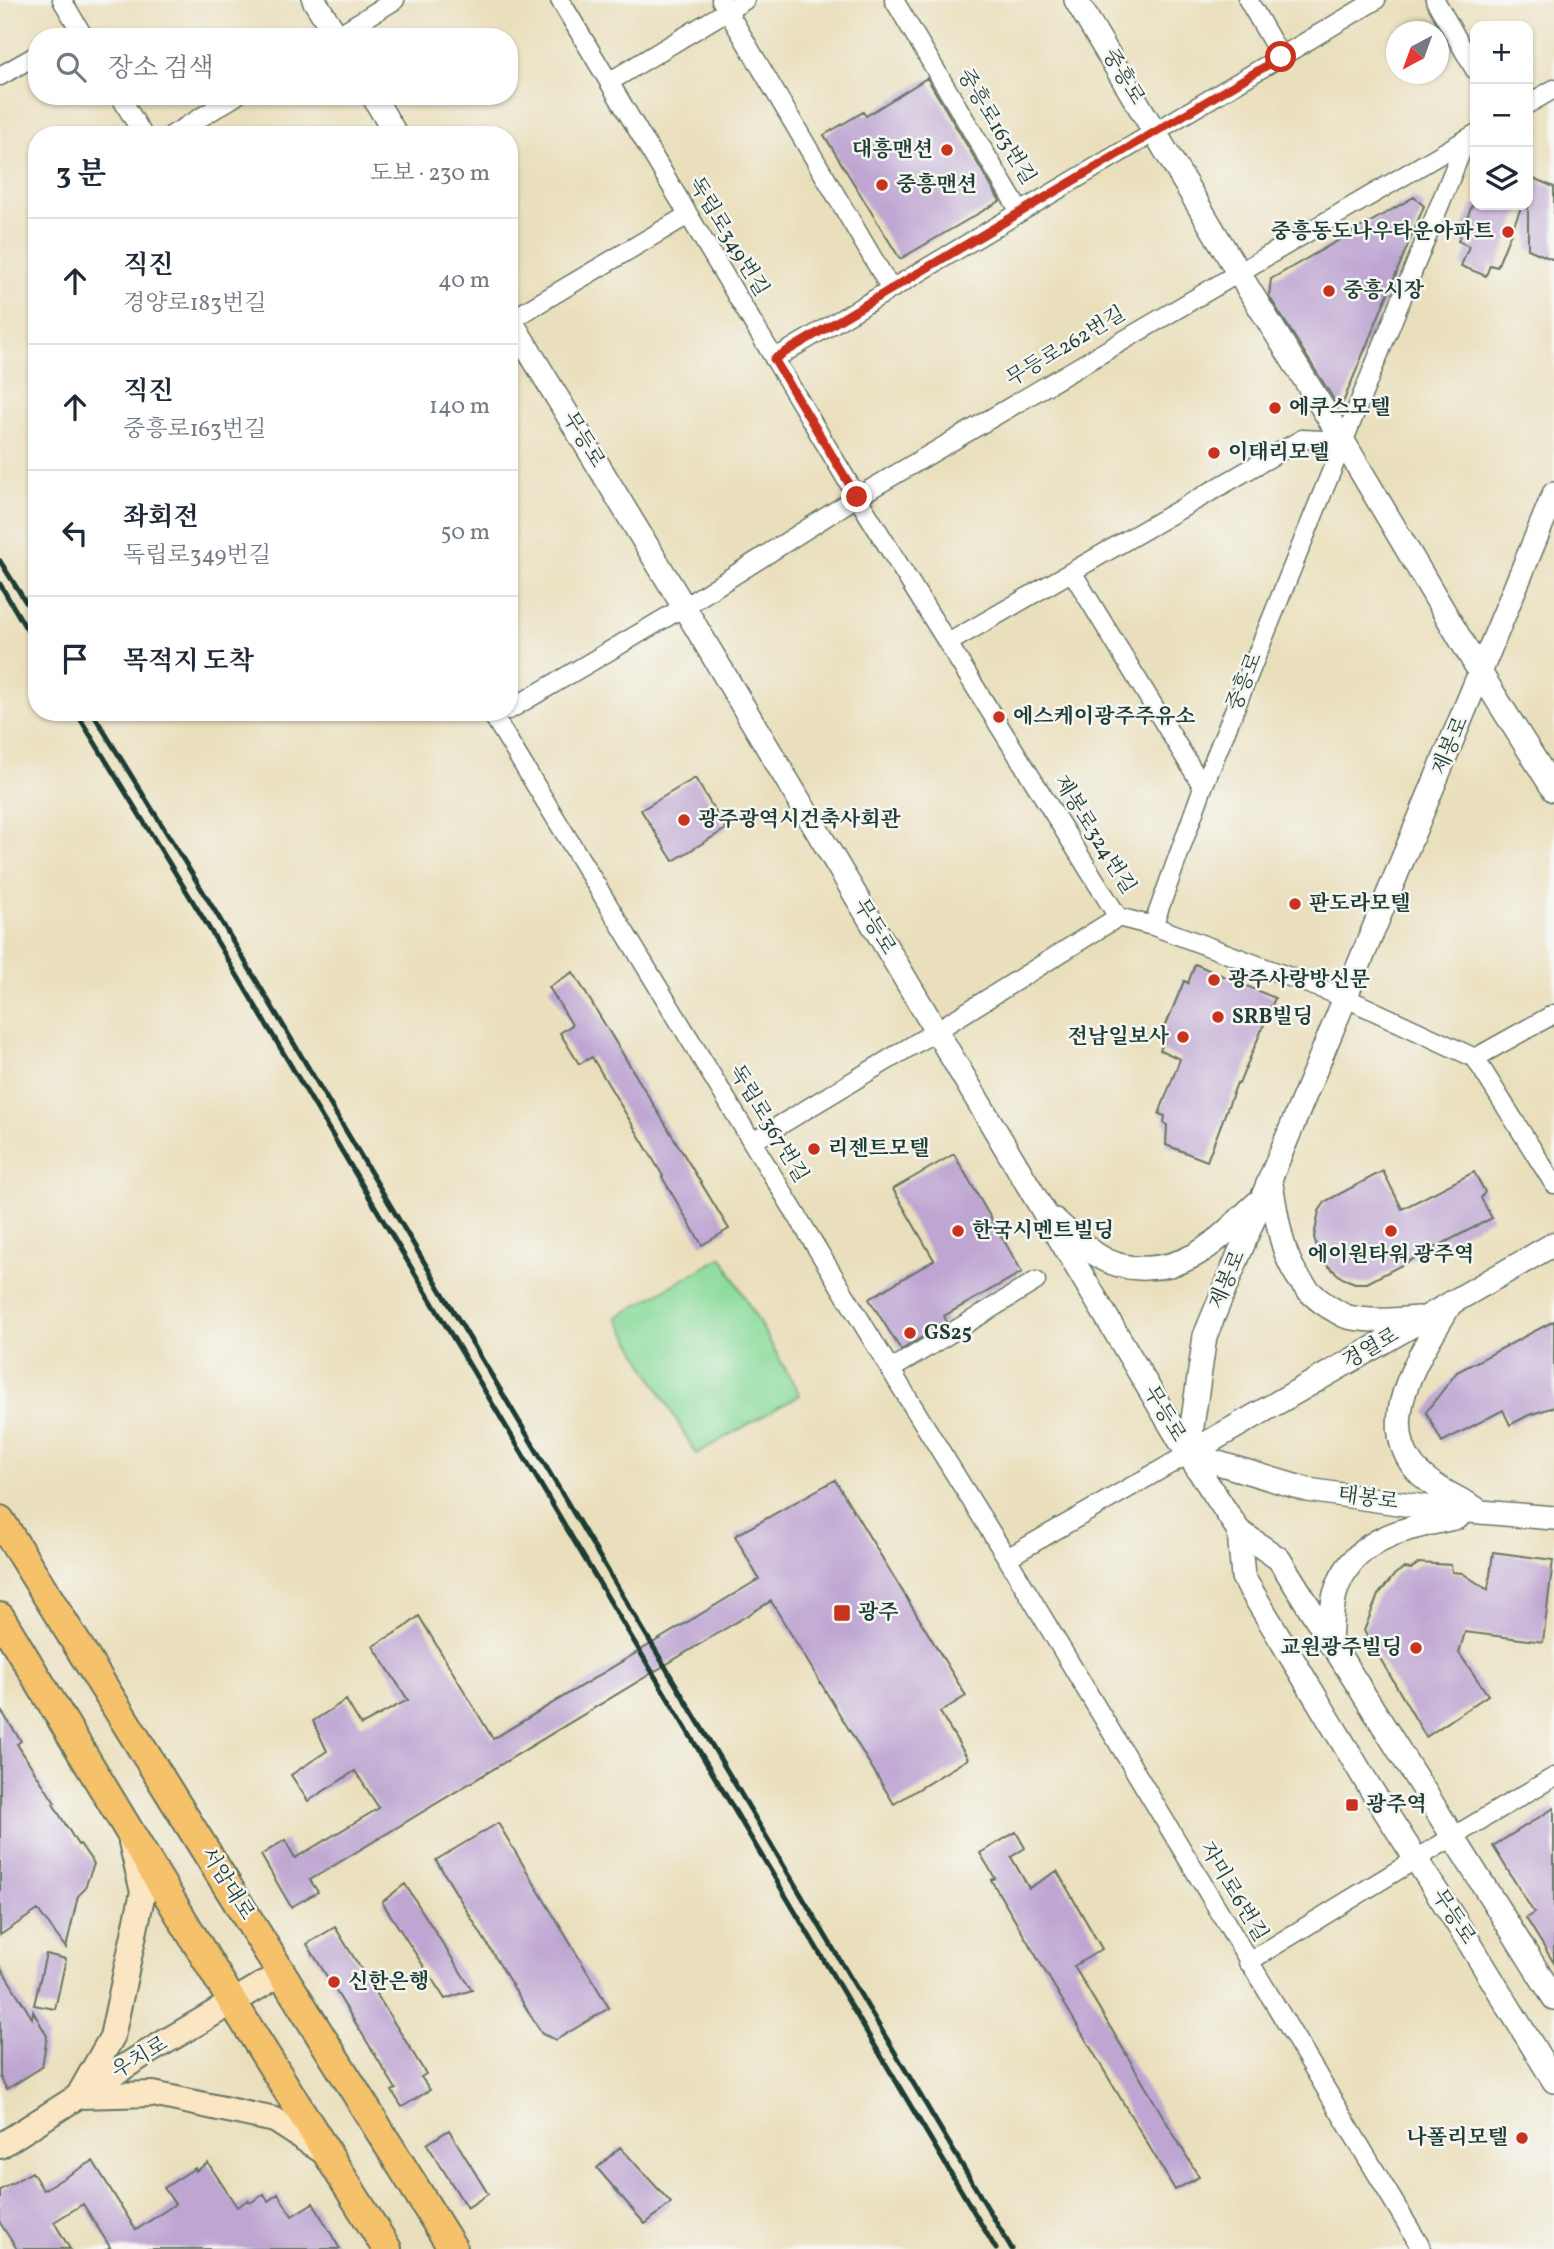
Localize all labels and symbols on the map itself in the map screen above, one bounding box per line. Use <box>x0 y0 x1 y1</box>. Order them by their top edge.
north arrow <box>1386 21 1449 84</box>
route start <box>1265 41 1296 72</box>
street label: 중흥로 <box>1095 43 1151 111</box>
street label: 중흥로163번길 <box>950 64 1042 190</box>
place label: 대흥맨션 <box>852 136 933 165</box>
marker: 대흥맨션 <box>939 142 955 158</box>
place label: 중흥맨션 <box>896 171 977 200</box>
street label: 독립로349번길 <box>681 172 775 302</box>
marker: 중흥맨션 <box>874 177 890 193</box>
place label: 중흥동도나우타운아파트 <box>1271 218 1494 247</box>
marker: 중흥동도나우타운아파트 <box>1500 224 1516 240</box>
place label: 중흥시장 <box>1343 277 1425 306</box>
marker: 중흥시장 <box>1321 283 1337 299</box>
street label: 무등로262번길 <box>1001 300 1131 394</box>
place label: 에쿠스모텔 <box>1289 394 1390 423</box>
marker: 에쿠스모텔 <box>1267 400 1283 416</box>
street label: 무등로 <box>555 406 611 474</box>
place label: 이태리모텔 <box>1228 439 1329 468</box>
marker: 이태리모텔 <box>1206 445 1222 461</box>
route end <box>841 481 872 512</box>
street label: 중흥로 <box>1220 648 1270 716</box>
place label: 에스케이광주주유소 <box>1013 703 1196 732</box>
marker: 에스케이광주주유소 <box>991 709 1007 725</box>
street label: 제봉로 <box>1426 712 1476 780</box>
street label: 제봉로324번길 <box>1046 770 1142 900</box>
place label: 광주광역시건축사회관 <box>698 806 902 835</box>
marker: 광주광역시건축사회관 <box>676 812 692 828</box>
place label: 판도라모텔 <box>1309 890 1410 919</box>
street label: 무등로 <box>846 893 902 961</box>
marker: 판도라모텔 <box>1287 896 1303 912</box>
place label: 광주사랑방신문 <box>1228 966 1370 995</box>
marker: 광주사랑방신문 <box>1206 972 1222 988</box>
place label: SRB빌딩 <box>1232 1003 1313 1032</box>
marker: SRB빌딩 <box>1210 1009 1226 1025</box>
place label: 전남일보사 <box>1068 1023 1170 1052</box>
marker: 전남일보사 <box>1175 1029 1191 1045</box>
street label: 독립로367번길 <box>721 1060 815 1188</box>
place label: 리젠트모텔 <box>828 1135 929 1164</box>
marker: 리젠트모텔 <box>806 1141 822 1157</box>
place label: 한국시멘트빌딩 <box>972 1217 1114 1246</box>
marker: 한국시멘트빌딩 <box>950 1223 966 1239</box>
marker: 에이원타워 광주역 <box>1383 1223 1399 1239</box>
place label: 에이원타워 광주역 <box>1308 1241 1474 1270</box>
street label: 제봉로 <box>1203 1246 1253 1314</box>
place label: GS25 <box>924 1319 972 1348</box>
street label: 경열로 <box>1337 1321 1405 1377</box>
marker: GS25 <box>902 1325 918 1341</box>
street label: 무등로 <box>1136 1380 1192 1448</box>
street label: 태봉로 <box>1336 1480 1400 1518</box>
place label: 광주 <box>858 1599 899 1628</box>
marker: 광주 <box>832 1603 852 1623</box>
place label: 교원광주빌딩 <box>1280 1634 1402 1663</box>
marker: 교원광주빌딩 <box>1408 1640 1424 1656</box>
place label: 광주역 <box>1366 1791 1427 1820</box>
marker: 광주역 <box>1344 1797 1360 1813</box>
street label: 자미로6번길 <box>1192 1837 1274 1947</box>
street label: 서암대로 <box>193 1842 261 1926</box>
street label: 무등로 <box>1424 1884 1482 1950</box>
place label: 신한은행 <box>348 1968 429 1997</box>
marker: 신한은행 <box>326 1974 342 1990</box>
street label: 우치로 <box>106 2030 174 2086</box>
place label: 나폴리모텔 <box>1407 2124 1508 2153</box>
marker: 나폴리모텔 <box>1514 2130 1530 2146</box>

